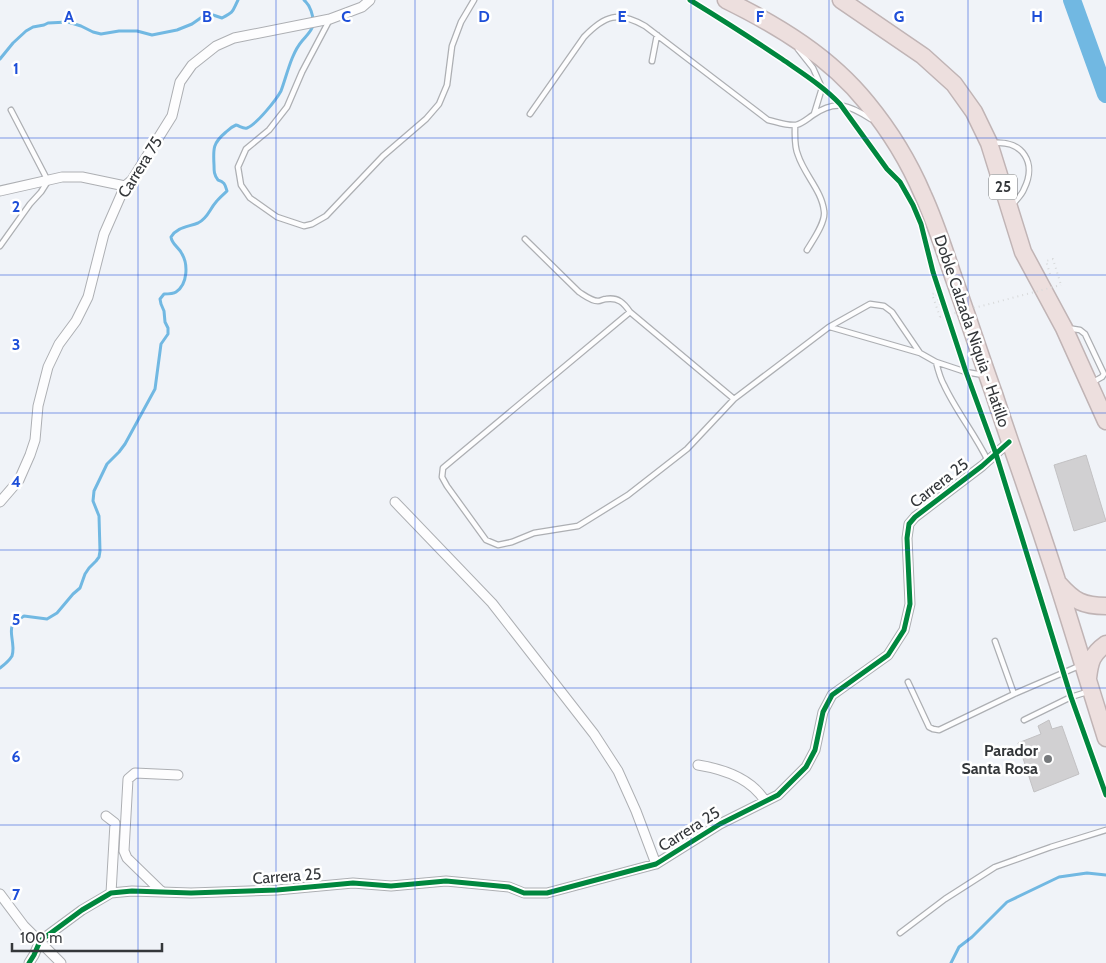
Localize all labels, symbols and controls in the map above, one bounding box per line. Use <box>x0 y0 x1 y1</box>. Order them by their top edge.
text: A <box>64 7 74 26</box>
text: B <box>202 7 212 26</box>
text: C <box>341 7 351 26</box>
text: D <box>478 7 490 26</box>
text: E <box>617 7 627 26</box>
text: F <box>756 7 765 26</box>
text: G <box>894 7 904 26</box>
text: H <box>1031 7 1043 26</box>
text: 1 <box>13 59 19 78</box>
street label: Carrera 75 <box>114 133 166 201</box>
road number: 25 <box>989 174 1017 200</box>
text: 2 <box>12 197 20 216</box>
street label: Doble Calzada Niquia - Hatillo <box>930 232 1014 430</box>
text: 3 <box>12 335 20 354</box>
street label: Carrera 25 <box>906 454 972 512</box>
text: 4 <box>11 472 21 491</box>
text: 5 <box>12 610 20 629</box>
place label: Parador Santa Rosa <box>961 741 1039 778</box>
text: 6 <box>12 747 21 766</box>
marker: Parador Santa Rosa <box>1042 753 1054 765</box>
street label: Carrera 25 <box>655 803 723 855</box>
street label: Carrera 25 <box>252 864 322 888</box>
text: 7 <box>12 885 21 904</box>
scale bar <box>12 920 162 952</box>
text: 100 m <box>20 929 62 947</box>

